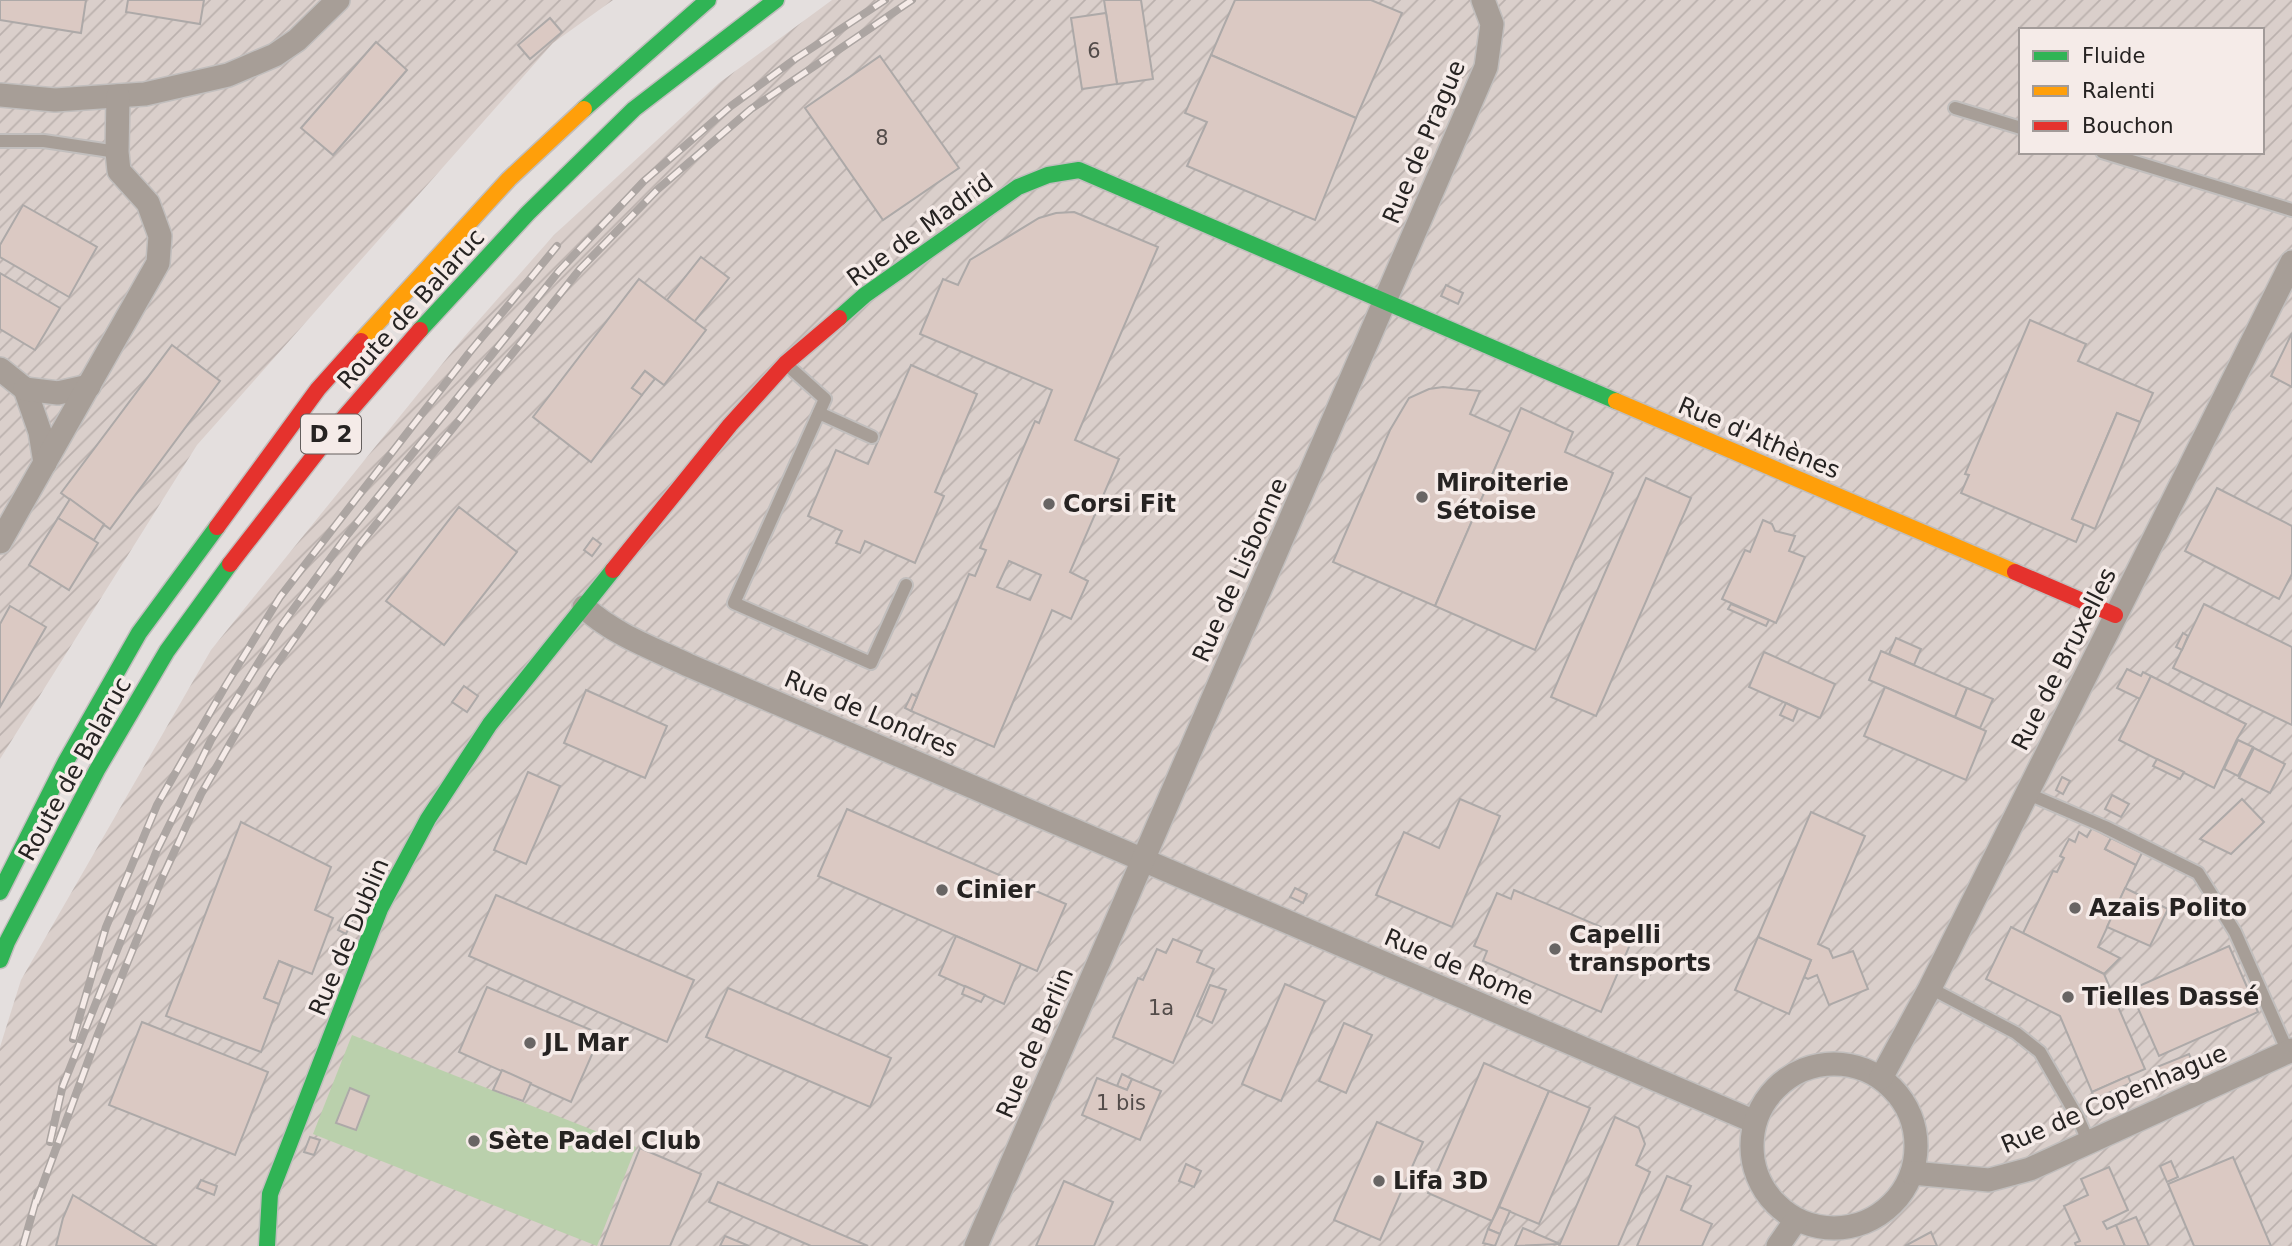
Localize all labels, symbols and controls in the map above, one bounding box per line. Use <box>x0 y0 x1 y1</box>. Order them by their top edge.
legend <box>2019 28 2264 154</box>
house number: 6 <box>1087 39 1101 63</box>
text: Fluide <box>2082 44 2145 68</box>
street label: Rue de Prague <box>1377 56 1471 228</box>
text: Ralenti <box>2082 79 2155 103</box>
text: Bouchon <box>2082 114 2174 138</box>
house number: 8 <box>875 126 889 150</box>
street label: Rue de Madrid <box>842 168 998 292</box>
street label: Route de Balaruc <box>332 223 490 395</box>
street label: Rue d'Athènes <box>1674 391 1844 485</box>
road number: D 2 <box>301 414 361 454</box>
place label: Miroiterie Sétoise <box>1436 469 1569 525</box>
street label: Rue de Lisbonne <box>1187 474 1293 666</box>
marker: Miroiterie Sétoise <box>1414 489 1430 505</box>
place label: Corsi Fit <box>1063 490 1176 518</box>
marker: Corsi Fit <box>1041 496 1057 512</box>
street label: Rue de Bruxelles <box>2006 563 2122 755</box>
street label: Rue de Londres <box>780 665 962 763</box>
street label: Route de Balaruc <box>13 672 137 866</box>
street label: Rue de Dublin <box>303 854 395 1020</box>
place label: Cinier <box>956 876 1035 904</box>
marker: Cinier <box>934 882 950 898</box>
place label: Azais Polito <box>2089 894 2247 922</box>
marker: Azais Polito <box>2067 900 2083 916</box>
place label: Capelli transports <box>1569 921 1711 977</box>
street label: Rue de Rome <box>1380 923 1538 1011</box>
marker: Capelli transports <box>1547 941 1563 957</box>
street label: Rue de Berlin <box>991 964 1079 1122</box>
place label: Tielles Dassé <box>2082 983 2259 1011</box>
marker: Tielles Dassé <box>2060 989 2076 1005</box>
house number: 1a <box>1148 996 1174 1020</box>
place label: JL Mar <box>542 1029 629 1057</box>
marker: JL Mar <box>522 1035 538 1051</box>
street label: Rue de Copenhague <box>1997 1039 2231 1159</box>
house number: 1 bis <box>1096 1091 1146 1115</box>
place label: Sète Padel Club <box>488 1127 701 1155</box>
marker: Sète Padel Club <box>466 1133 482 1149</box>
place label: Lifa 3D <box>1393 1167 1488 1195</box>
marker: Lifa 3D <box>1371 1173 1387 1189</box>

